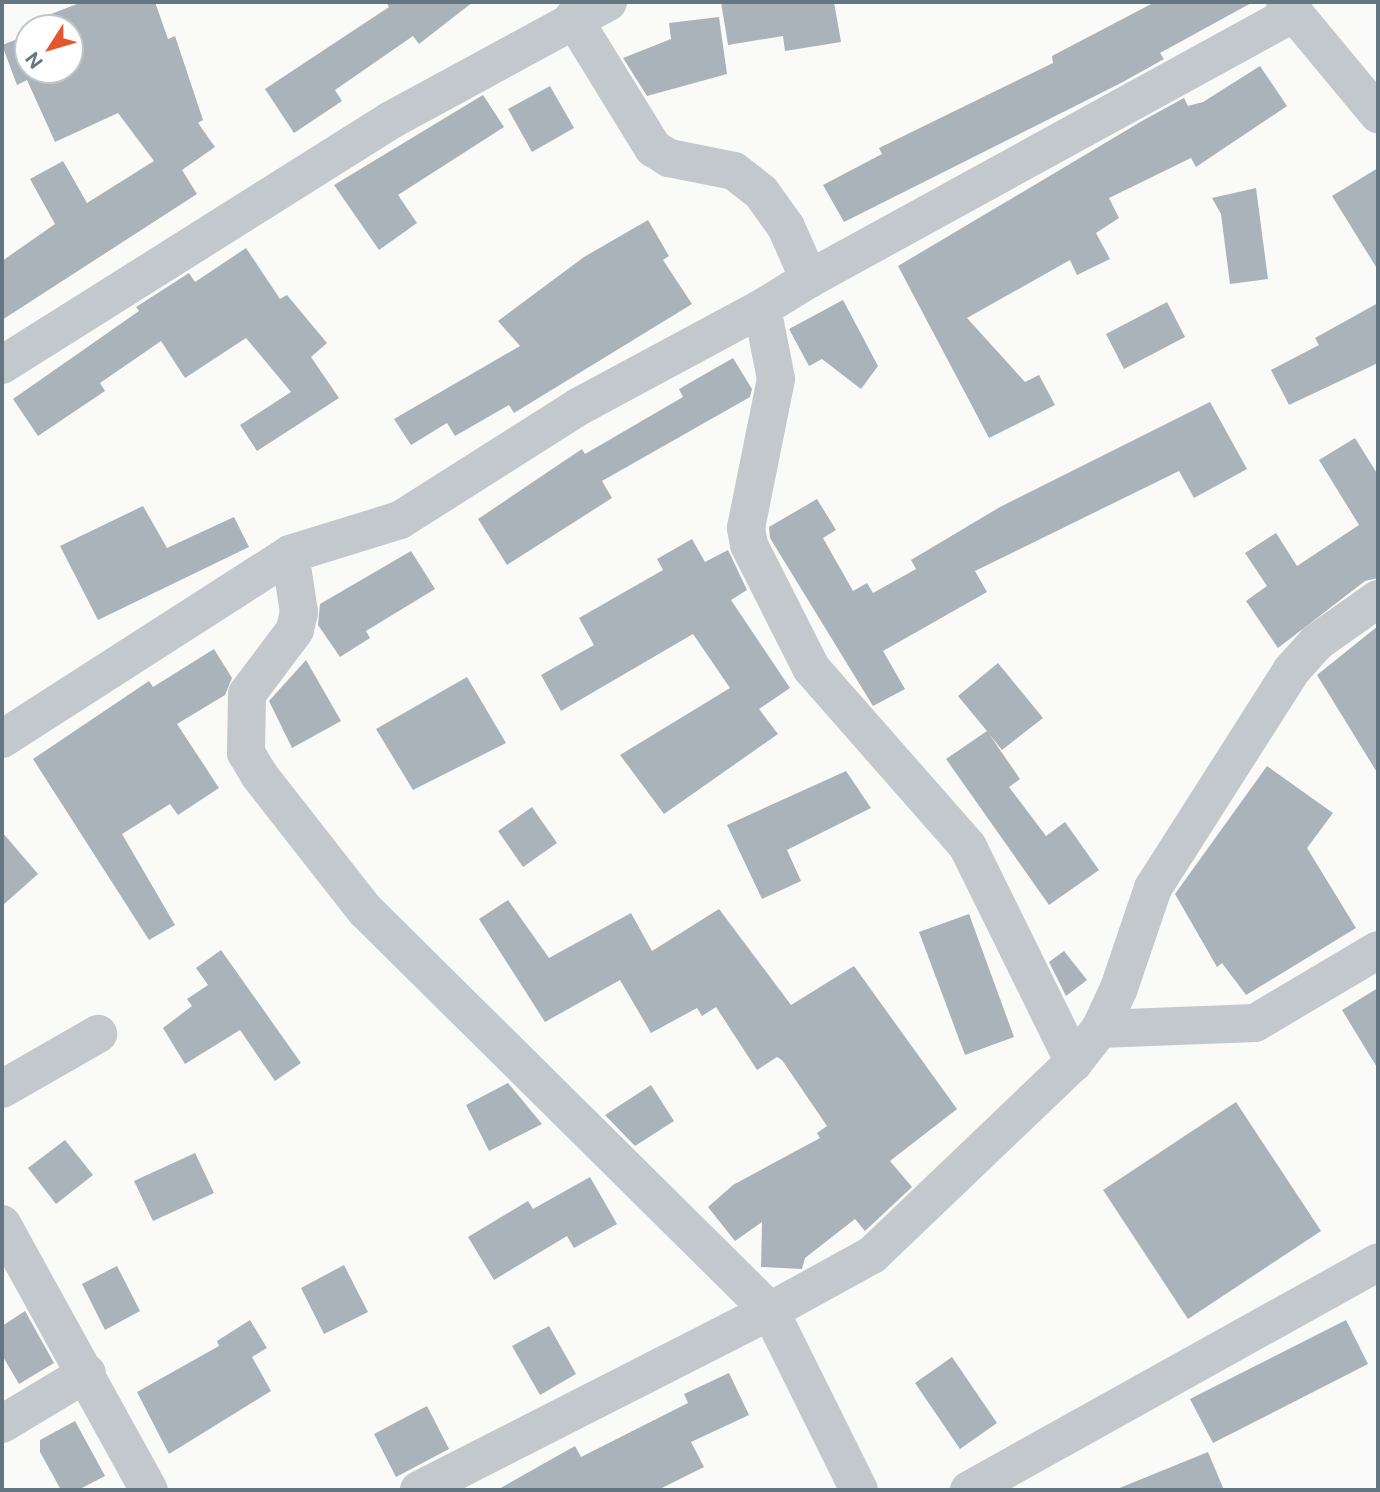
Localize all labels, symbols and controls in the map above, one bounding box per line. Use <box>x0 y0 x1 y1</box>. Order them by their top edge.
north arrow <box>14 14 84 84</box>
text: N <box>21 48 47 73</box>

